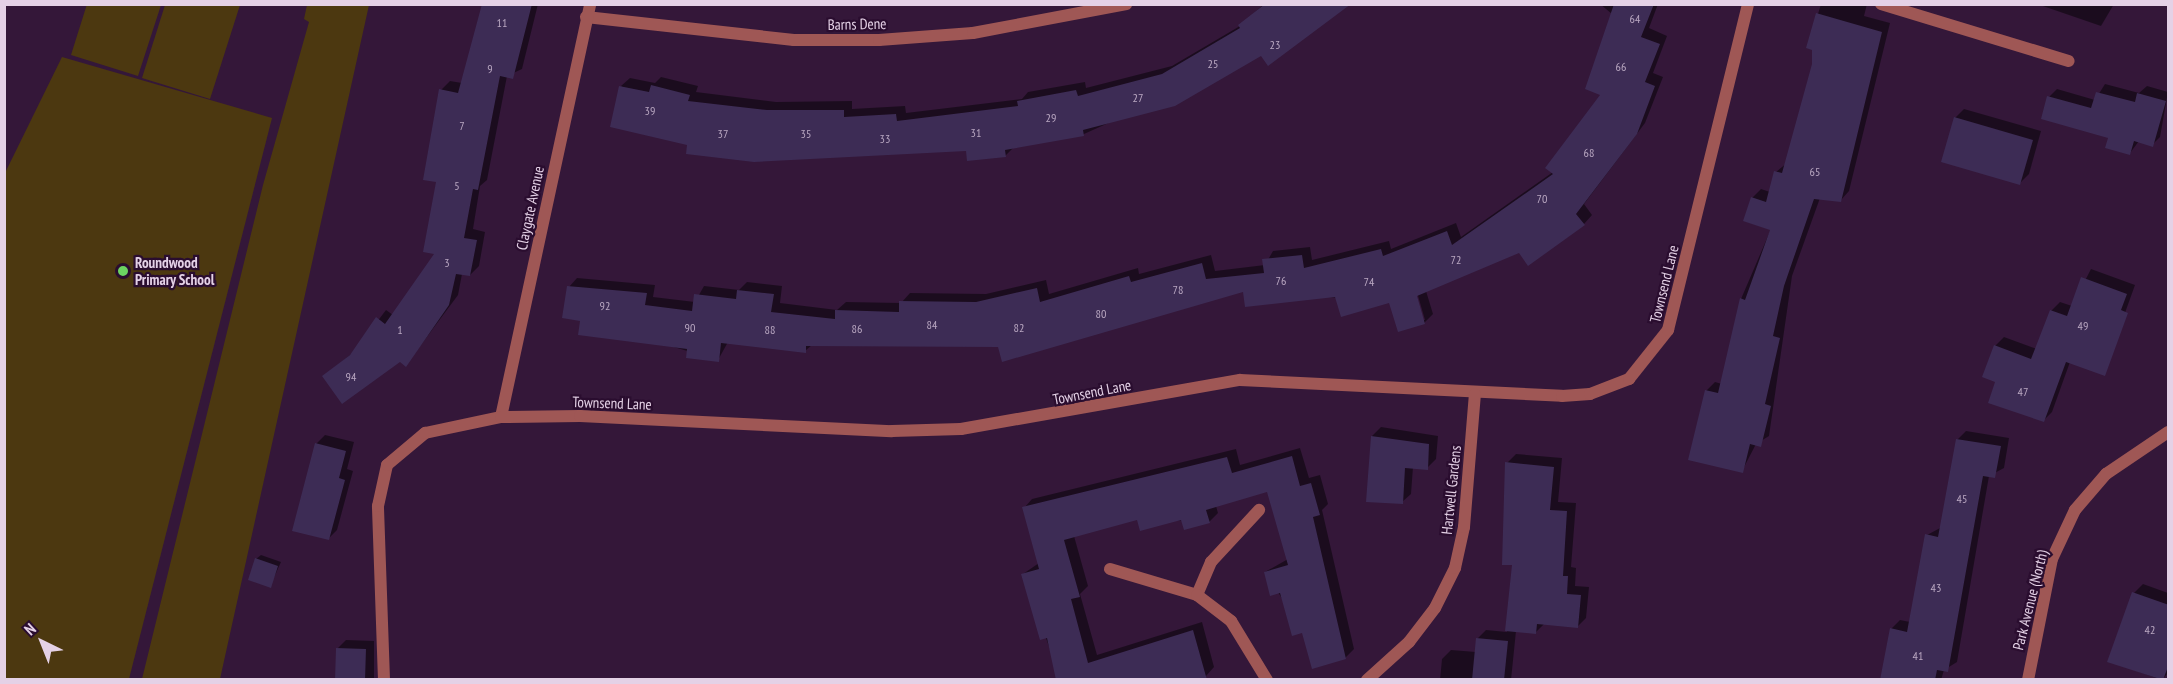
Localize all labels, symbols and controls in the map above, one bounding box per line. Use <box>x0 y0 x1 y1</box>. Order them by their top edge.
house number: 64 <box>1630 12 1640 26</box>
street label: Barns Dene <box>827 14 887 34</box>
house number: 11 <box>497 16 507 30</box>
house number: 23 <box>1270 38 1280 52</box>
house number: 25 <box>1208 57 1218 71</box>
house number: 66 <box>1616 60 1626 74</box>
house number: 9 <box>487 62 493 76</box>
house number: 27 <box>1133 91 1143 105</box>
house number: 39 <box>645 104 655 118</box>
house number: 29 <box>1046 111 1056 125</box>
house number: 7 <box>459 119 465 133</box>
house number: 31 <box>971 126 981 140</box>
house number: 37 <box>718 127 728 141</box>
house number: 35 <box>801 127 811 141</box>
house number: 33 <box>880 132 890 146</box>
house number: 68 <box>1584 146 1594 160</box>
street label: Claygate Avenue <box>512 164 548 252</box>
house number: 65 <box>1810 165 1820 179</box>
house number: 5 <box>454 179 460 193</box>
house number: 70 <box>1537 192 1547 206</box>
street label: Townsend Lane <box>1646 243 1682 325</box>
place label: Roundwood Primary School <box>135 253 215 288</box>
house number: 72 <box>1451 253 1461 267</box>
house number: 3 <box>444 256 450 270</box>
marker: Roundwood Primary School <box>116 264 130 278</box>
house number: 76 <box>1276 274 1286 288</box>
house number: 74 <box>1364 275 1374 289</box>
house number: 78 <box>1173 283 1183 297</box>
house number: 92 <box>600 299 610 313</box>
house number: 80 <box>1096 307 1106 321</box>
house number: 84 <box>927 318 937 332</box>
house number: 49 <box>2078 319 2088 333</box>
house number: 90 <box>685 321 695 335</box>
house number: 82 <box>1014 321 1024 335</box>
house number: 86 <box>852 322 862 336</box>
house number: 1 <box>397 323 403 337</box>
house number: 88 <box>765 323 775 337</box>
house number: 94 <box>346 370 356 384</box>
street label: Townsend Lane <box>1051 376 1133 408</box>
house number: 47 <box>2018 385 2028 399</box>
street label: Townsend Lane <box>572 393 652 413</box>
street label: Hartwell Gardens <box>1437 445 1465 535</box>
house number: 45 <box>1957 492 1967 506</box>
street label: Park Avenue (North) <box>2009 548 2051 652</box>
house number: 43 <box>1931 581 1941 595</box>
north arrow <box>12 612 72 672</box>
text: N <box>20 619 40 639</box>
house number: 42 <box>2145 623 2155 637</box>
house number: 41 <box>1913 649 1923 663</box>

